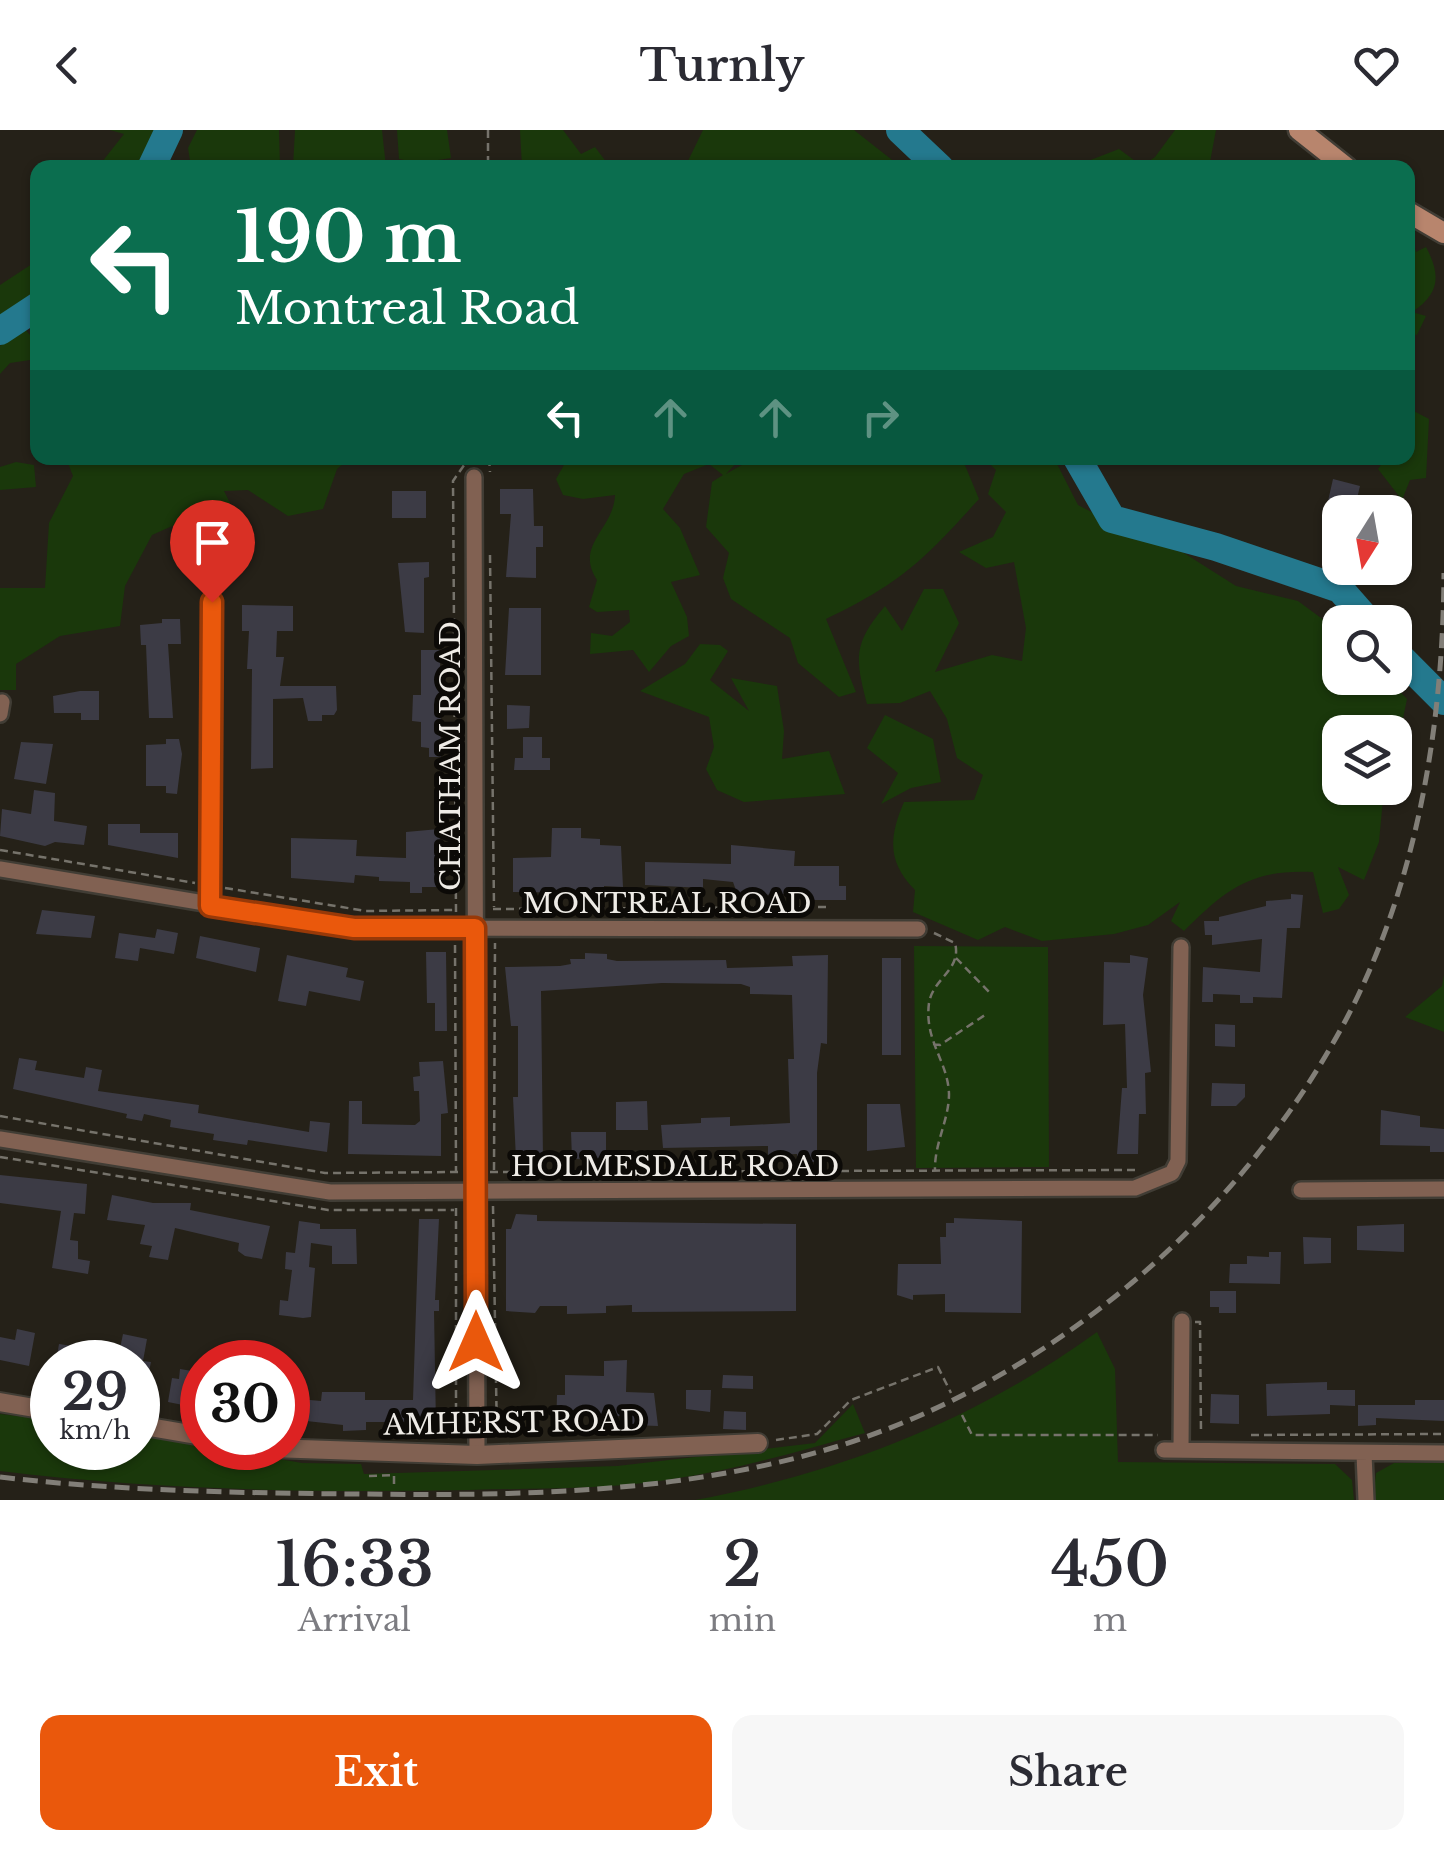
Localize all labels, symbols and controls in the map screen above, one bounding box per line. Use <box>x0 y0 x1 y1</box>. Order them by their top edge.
text: Turnly <box>640 37 804 93</box>
icon: back <box>40 38 95 93</box>
icon: heart <box>1349 38 1404 93</box>
text: 190 m <box>235 194 462 281</box>
icon: left <box>70 200 200 330</box>
text: Montreal Road <box>235 280 579 336</box>
icon: left <box>538 390 593 445</box>
icon: ahead <box>643 390 698 445</box>
icon: ahead <box>748 390 803 445</box>
icon: right <box>853 390 908 445</box>
north arrow <box>1322 495 1412 585</box>
map controls <box>1322 495 1412 805</box>
pin <box>170 500 255 603</box>
icon: arrive <box>185 515 240 570</box>
button: search <box>1322 605 1412 695</box>
street label: CHATHAM ROAD <box>433 621 468 891</box>
button: layers <box>1322 715 1412 805</box>
street label: MONTREAL ROAD <box>522 886 812 921</box>
street label: HOLMESDALE ROAD <box>511 1149 839 1184</box>
position arrow <box>424 1290 528 1394</box>
speed limit sign: 30 <box>180 1340 310 1470</box>
text: 29 <box>62 1361 128 1424</box>
street label: AMHERST ROAD <box>382 1403 645 1443</box>
text: km/h <box>60 1415 130 1446</box>
text: 16:33 <box>275 1528 434 1602</box>
text: 2 <box>723 1528 762 1602</box>
text: 450 <box>1051 1528 1169 1602</box>
text: Arrival <box>298 1600 411 1640</box>
text: min <box>709 1600 776 1640</box>
text: m <box>1093 1600 1127 1640</box>
button: Exit <box>40 1715 712 1830</box>
button: Share <box>732 1715 1404 1830</box>

